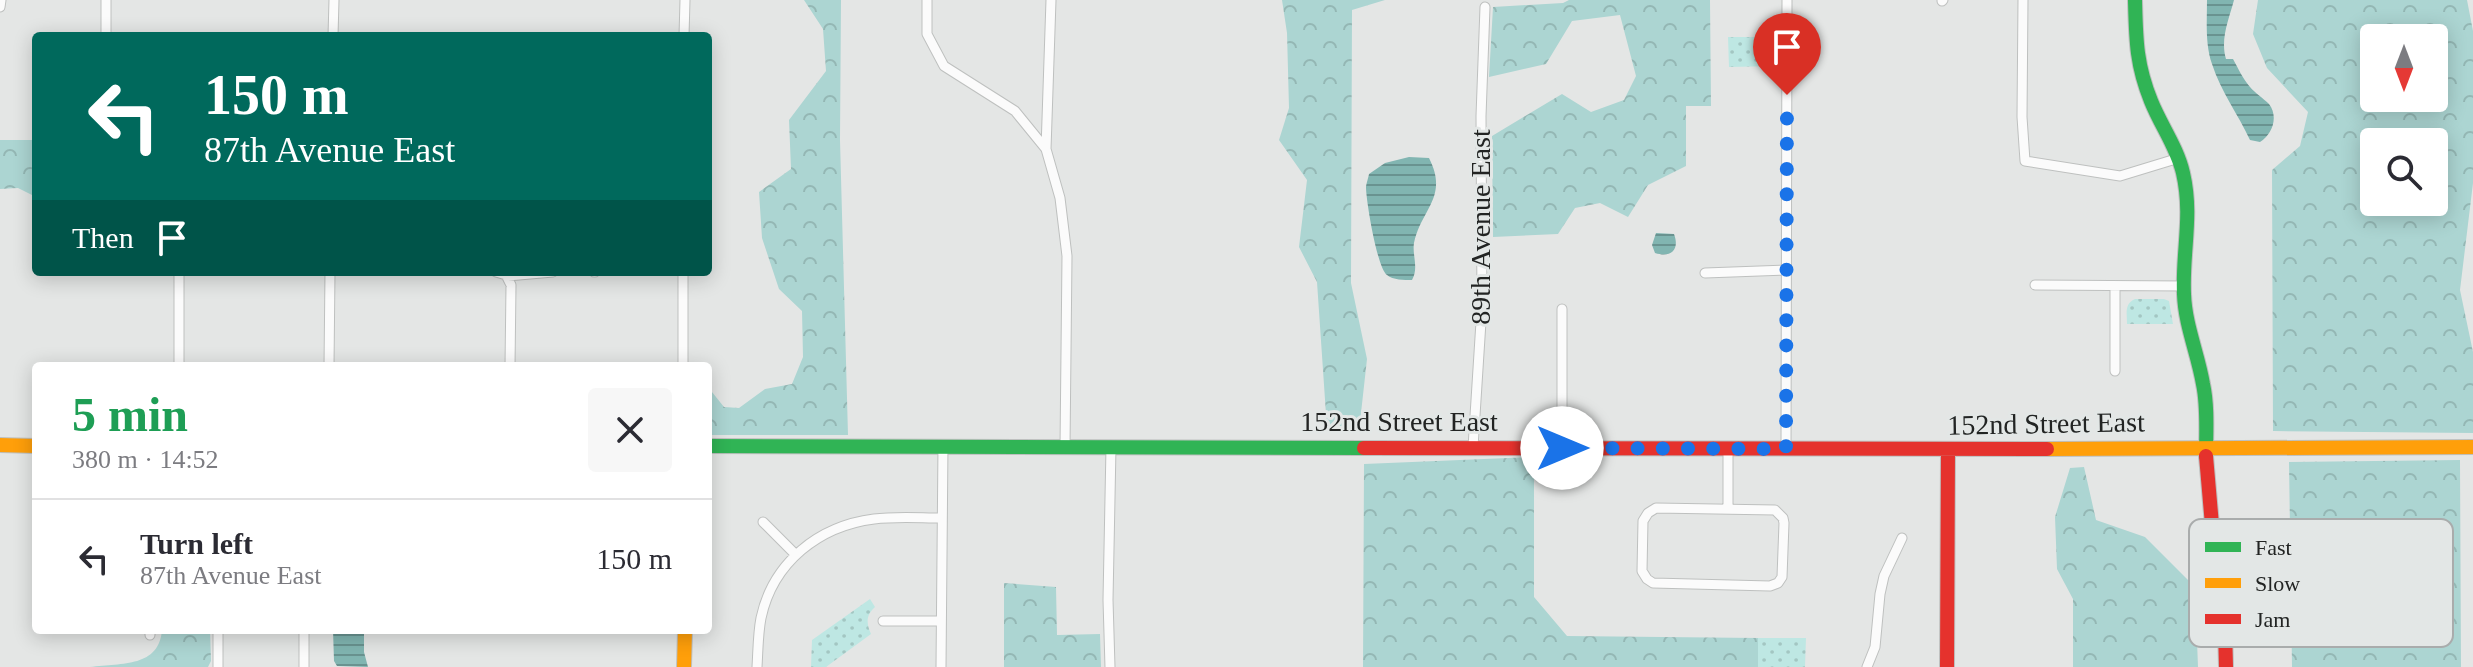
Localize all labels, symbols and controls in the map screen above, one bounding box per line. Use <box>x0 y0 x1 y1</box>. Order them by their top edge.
pin <box>1753 13 1821 95</box>
north arrow <box>2360 24 2448 112</box>
map controls <box>2360 24 2448 216</box>
icon: arrive <box>1765 25 1809 69</box>
icon: left <box>72 64 176 168</box>
text: 150 m <box>204 64 349 126</box>
button: search <box>2360 128 2448 216</box>
street label: 89th Avenue East <box>1465 129 1496 325</box>
text: 87th Avenue East <box>204 130 455 170</box>
icon: arrive <box>150 216 194 260</box>
text: Then <box>72 221 134 254</box>
text: 5 min <box>72 388 188 441</box>
button: close <box>588 388 672 472</box>
street label: 152nd Street East <box>1300 406 1498 437</box>
position arrow <box>1520 406 1604 490</box>
street label: 152nd Street East <box>1947 406 2145 441</box>
text: 380 m · 14:52 <box>72 445 219 474</box>
legend <box>2189 519 2453 647</box>
text: Turn left <box>140 527 253 560</box>
text: Fast <box>2255 535 2292 560</box>
icon: left <box>72 537 116 581</box>
text: 150 m <box>596 542 672 575</box>
text: 87th Avenue East <box>140 561 321 590</box>
text: Slow <box>2255 571 2300 596</box>
text: Jam <box>2255 607 2290 632</box>

